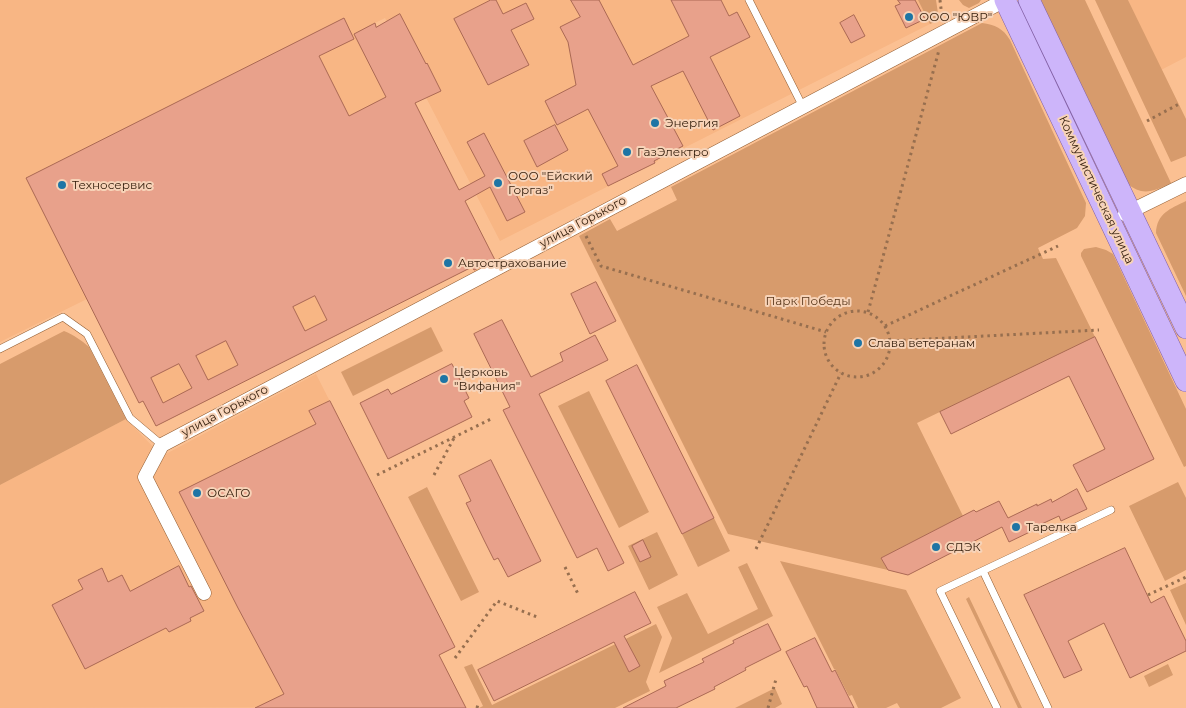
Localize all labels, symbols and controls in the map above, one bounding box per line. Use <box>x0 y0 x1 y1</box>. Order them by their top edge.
place label: ООО "ЮВР" <box>919 10 992 24</box>
marker: ООО "ЮВР" <box>903 11 915 23</box>
street label: Коммунистическая улица <box>1055 114 1137 266</box>
place label: Энергия <box>665 116 718 130</box>
marker: Энергия <box>649 117 661 129</box>
place label: ГазЭлектро <box>637 145 709 159</box>
marker: ГазЭлектро <box>621 146 633 158</box>
place label: ООО "Ейский Горгаз" <box>508 169 593 197</box>
marker: ООО "Ейский Горгаз" <box>492 177 504 189</box>
place label: Техносервис <box>72 178 152 192</box>
marker: Техносервис <box>56 179 68 191</box>
street label: улица Горького <box>537 193 629 251</box>
place label: Автострахование <box>458 256 567 270</box>
marker: Автострахование <box>442 257 454 269</box>
park label: Парк Победы <box>765 294 851 308</box>
place label: Слава ветеранам <box>868 336 975 350</box>
marker: Слава ветеранам <box>852 337 864 349</box>
place label: Церковь "Вифания" <box>454 365 520 393</box>
marker: Церковь "Вифания" <box>438 373 450 385</box>
street label: улица Горького <box>179 382 271 440</box>
place label: ОСАГО <box>207 486 250 500</box>
marker: ОСАГО <box>191 487 203 499</box>
place label: Тарелка <box>1026 520 1077 534</box>
marker: Тарелка <box>1010 521 1022 533</box>
place label: СДЭК <box>946 540 981 554</box>
marker: СДЭК <box>930 541 942 553</box>

